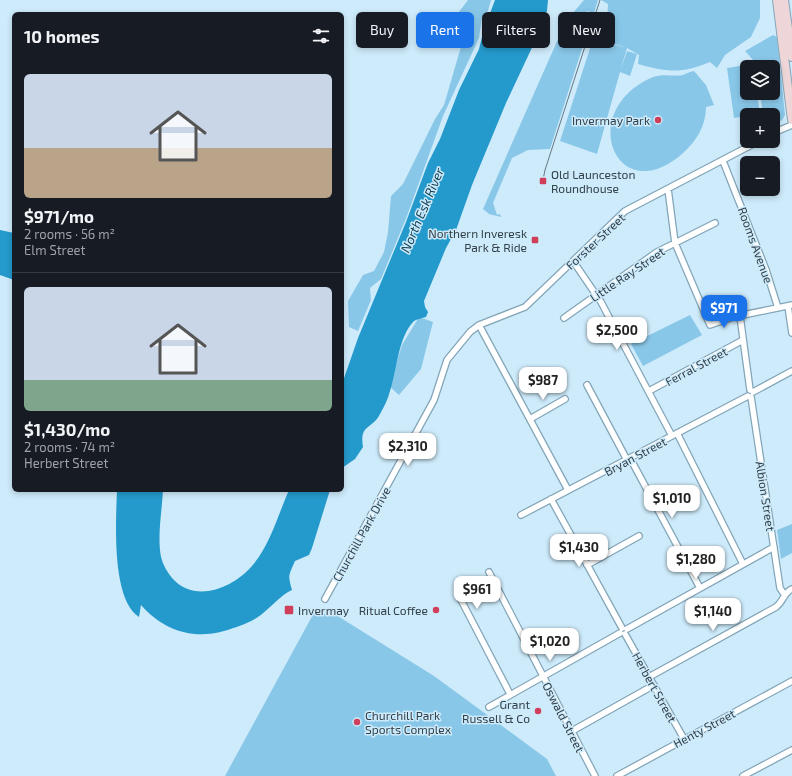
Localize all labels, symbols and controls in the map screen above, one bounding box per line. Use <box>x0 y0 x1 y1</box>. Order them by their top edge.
chip: Buy <box>356 12 408 48</box>
chip: Rent <box>416 12 474 48</box>
chip: Filters <box>482 12 550 48</box>
chip: New <box>558 12 615 48</box>
icon: filters <box>310 25 332 47</box>
text: 10 homes <box>24 26 100 46</box>
map controls <box>740 60 780 196</box>
button: layers <box>740 60 780 100</box>
icon: home <box>142 100 214 172</box>
button: + <box>740 108 780 148</box>
place label: Invermay Park <box>572 113 650 127</box>
marker: Invermay Park <box>653 115 663 125</box>
button: − <box>740 156 780 196</box>
water label: North Esk River <box>397 164 447 255</box>
place label: Old Launceston Roundhouse <box>551 167 635 195</box>
marker: Old Launceston Roundhouse <box>538 176 548 186</box>
street label: Rooms Avenue <box>736 205 776 285</box>
text: $971/mo <box>24 206 94 226</box>
street label: Forster Street <box>563 210 628 272</box>
text: 2 rooms · 56 m² <box>24 226 115 242</box>
place label: Northern Inveresk Park & Ride <box>428 226 527 254</box>
marker: Northern Inveresk Park & Ride <box>530 235 540 245</box>
text: Elm Street <box>24 242 86 258</box>
street label: Little Ray Street <box>587 244 667 304</box>
pin: $971 <box>700 295 748 329</box>
text: $971 <box>710 300 738 316</box>
icon: home <box>142 313 214 385</box>
pin: $2,500 <box>584 317 650 351</box>
text: $2,500 <box>596 322 638 338</box>
street label: Ferral Street <box>663 344 730 388</box>
pin: $987 <box>519 367 567 401</box>
text: $987 <box>528 372 558 388</box>
text: $1,430/mo <box>24 419 110 439</box>
pin: $2,310 <box>375 433 441 467</box>
street label: Bryan Street <box>602 434 669 478</box>
text: $2,310 <box>388 438 428 454</box>
text: 2 rooms · 74 m² <box>24 439 115 455</box>
text: Herbert Street <box>24 455 108 471</box>
street label: Albion Street <box>754 460 779 532</box>
street label: Churchill Park Drive <box>329 484 393 584</box>
pin: $1,010 <box>639 485 705 519</box>
text: $1,010 <box>653 490 691 506</box>
pin: $1,430 <box>546 534 612 568</box>
text: $1,430 <box>559 539 599 555</box>
pin: $1,280 <box>663 546 729 580</box>
text: $1,280 <box>676 551 716 567</box>
pin: $961 <box>453 576 501 610</box>
text: $961 <box>463 581 491 597</box>
pin: $1,140 <box>680 598 746 632</box>
place label: Invermay <box>298 603 350 617</box>
place label: Ritual Coffee <box>359 603 428 617</box>
text: $1,140 <box>694 603 732 619</box>
marker: Invermay <box>283 604 295 616</box>
marker: Ritual Coffee <box>431 605 441 615</box>
pin: $1,020 <box>517 628 583 662</box>
text: $1,020 <box>530 633 570 649</box>
street label: Herbert Street <box>630 650 680 725</box>
street label: Oswald Street <box>540 680 588 755</box>
place label: Grant Russell & Co <box>462 697 530 725</box>
marker: Grant Russell & Co <box>533 706 543 716</box>
street label: Henty Street <box>671 706 738 750</box>
place label: Churchill Park Sports Complex <box>365 708 452 736</box>
marker: Churchill Park Sports Complex <box>352 717 362 727</box>

